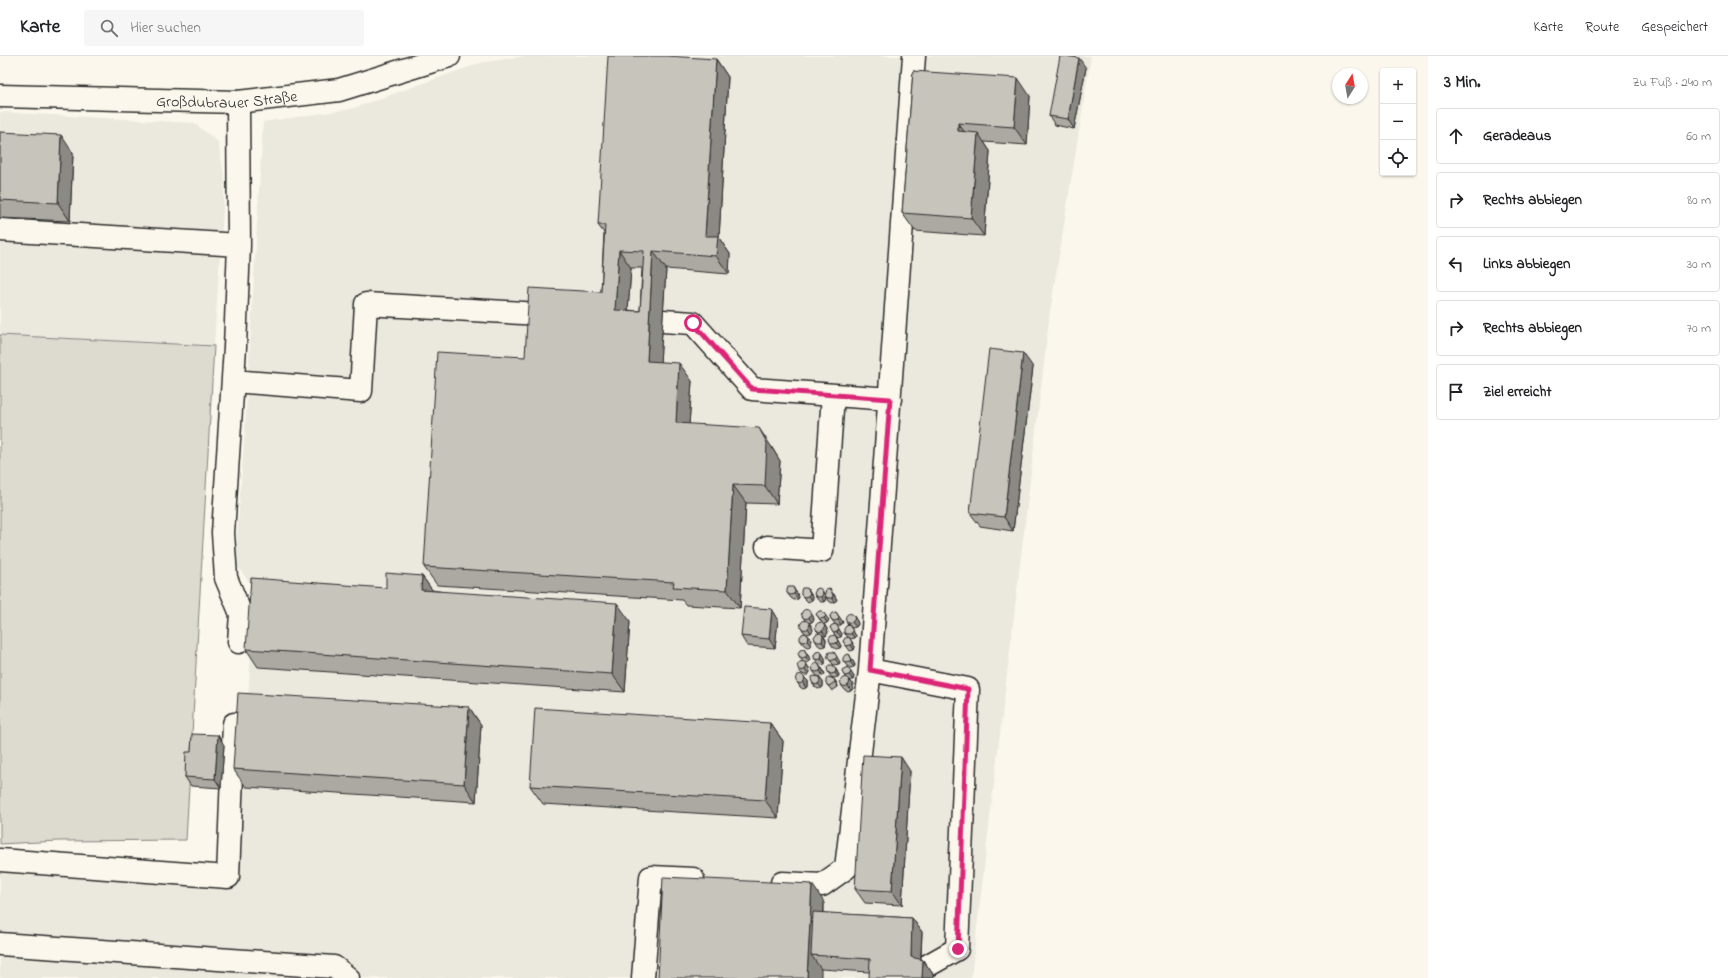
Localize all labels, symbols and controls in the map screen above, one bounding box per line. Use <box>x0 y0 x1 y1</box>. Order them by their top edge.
search box <box>84 10 364 46</box>
text: Karte <box>20 14 60 41</box>
icon: search <box>98 17 120 39</box>
text: Hier suchen <box>130 17 201 39</box>
text: Karte <box>1534 17 1563 38</box>
text: Route <box>1585 17 1619 38</box>
text: Gespeichert <box>1641 17 1708 38</box>
north arrow <box>1332 68 1368 104</box>
map controls <box>1380 68 1416 176</box>
button: + <box>1380 68 1416 104</box>
text: 3 Min. <box>1444 70 1481 95</box>
text: Zu Fuß · 240 m <box>1632 73 1712 92</box>
street label: Großdubrauer Straße <box>156 85 300 116</box>
button: − <box>1380 104 1416 140</box>
icon: ahead <box>1445 125 1467 147</box>
text: Geradeaus <box>1483 125 1551 147</box>
text: 60 m <box>1686 127 1711 146</box>
button: locate <box>1380 140 1416 176</box>
icon: right <box>1445 189 1467 211</box>
text: Rechts abbiegen <box>1483 189 1582 211</box>
text: 80 m <box>1687 191 1711 210</box>
icon: left <box>1445 253 1467 275</box>
text: Links abbiegen <box>1483 253 1570 275</box>
text: 30 m <box>1687 255 1711 274</box>
route start <box>684 314 702 332</box>
icon: right <box>1445 317 1467 339</box>
text: Rechts abbiegen <box>1483 317 1582 339</box>
text: 70 m <box>1687 319 1711 338</box>
icon: arrive <box>1445 381 1467 403</box>
text: Ziel erreicht <box>1483 381 1551 403</box>
route end <box>949 940 967 958</box>

